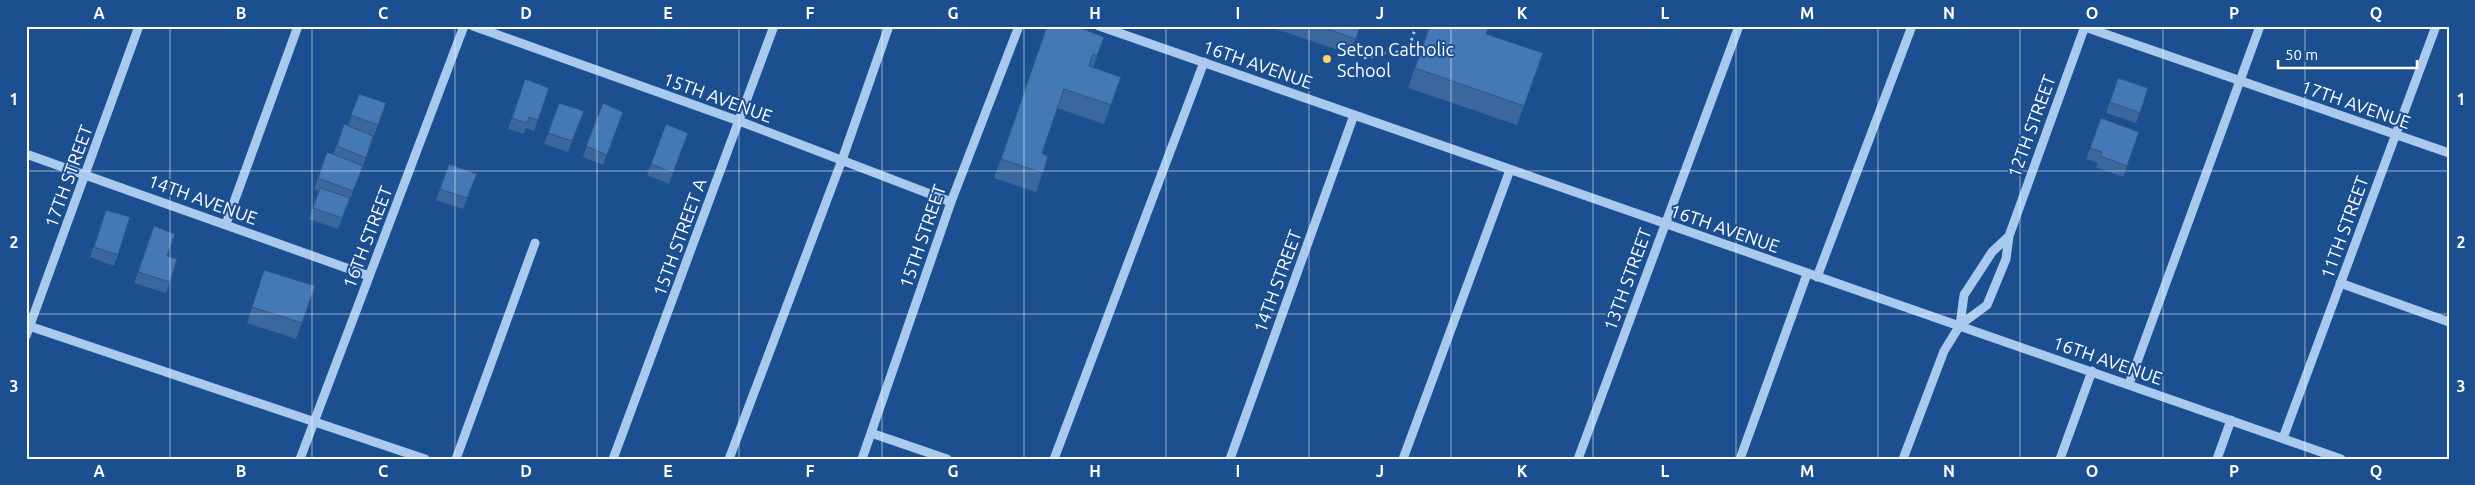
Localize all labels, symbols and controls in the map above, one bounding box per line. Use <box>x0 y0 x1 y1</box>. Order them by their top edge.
text: A <box>93 4 105 22</box>
text: B <box>236 4 246 22</box>
text: C <box>378 4 388 22</box>
text: D <box>520 4 532 22</box>
text: E <box>663 4 673 22</box>
text: F <box>806 4 815 22</box>
text: G <box>947 4 959 22</box>
text: H <box>1089 4 1101 22</box>
text: I <box>1236 4 1240 22</box>
text: J <box>1376 4 1384 22</box>
text: K <box>1517 4 1528 22</box>
text: L <box>1661 4 1670 22</box>
text: M <box>1800 4 1814 22</box>
text: N <box>1943 4 1955 22</box>
text: O <box>2086 4 2098 22</box>
text: P <box>2229 4 2239 22</box>
text: Q <box>2370 4 2382 22</box>
street label: 16TH AVENUE <box>1201 36 1315 92</box>
scale bar <box>2278 38 2416 70</box>
place label: Seton Catholic School <box>1337 39 1454 80</box>
text: 50 m <box>2285 46 2318 63</box>
marker: Seton Catholic School <box>1321 53 1333 65</box>
street label: 15TH AVENUE <box>661 68 775 126</box>
street label: 12TH STREET <box>2003 72 2059 180</box>
street label: 17TH AVENUE <box>2299 76 2413 132</box>
text: 1 <box>9 90 19 108</box>
text: 1 <box>2456 90 2466 108</box>
street label: 17TH STREET <box>40 122 96 230</box>
street label: 14TH AVENUE <box>146 170 260 228</box>
street label: 11TH STREET <box>2316 173 2372 281</box>
street label: 15TH STREET A <box>648 175 710 299</box>
street label: 15TH STREET <box>895 182 949 290</box>
street label: 16TH STREET <box>338 183 396 291</box>
street label: 16TH AVENUE <box>1668 200 1782 256</box>
street label: 13TH STREET <box>1599 225 1655 333</box>
street label: 14TH STREET <box>1249 227 1305 335</box>
text: 2 <box>9 233 19 251</box>
text: 2 <box>2456 233 2466 251</box>
street label: 16TH AVENUE <box>2051 332 2165 388</box>
text: 3 <box>9 377 19 395</box>
text: 3 <box>2456 377 2466 395</box>
text: A <box>93 462 105 480</box>
text: B <box>236 462 246 480</box>
text: C <box>378 462 388 480</box>
text: D <box>520 462 532 480</box>
text: E <box>663 462 673 480</box>
text: F <box>806 462 815 480</box>
text: G <box>947 462 959 480</box>
text: H <box>1089 462 1101 480</box>
text: I <box>1236 462 1240 480</box>
text: J <box>1376 462 1384 480</box>
text: K <box>1517 462 1528 480</box>
text: L <box>1661 462 1670 480</box>
text: M <box>1800 462 1814 480</box>
text: N <box>1943 462 1955 480</box>
text: O <box>2086 462 2098 480</box>
text: P <box>2229 462 2239 480</box>
text: Q <box>2370 462 2382 480</box>

